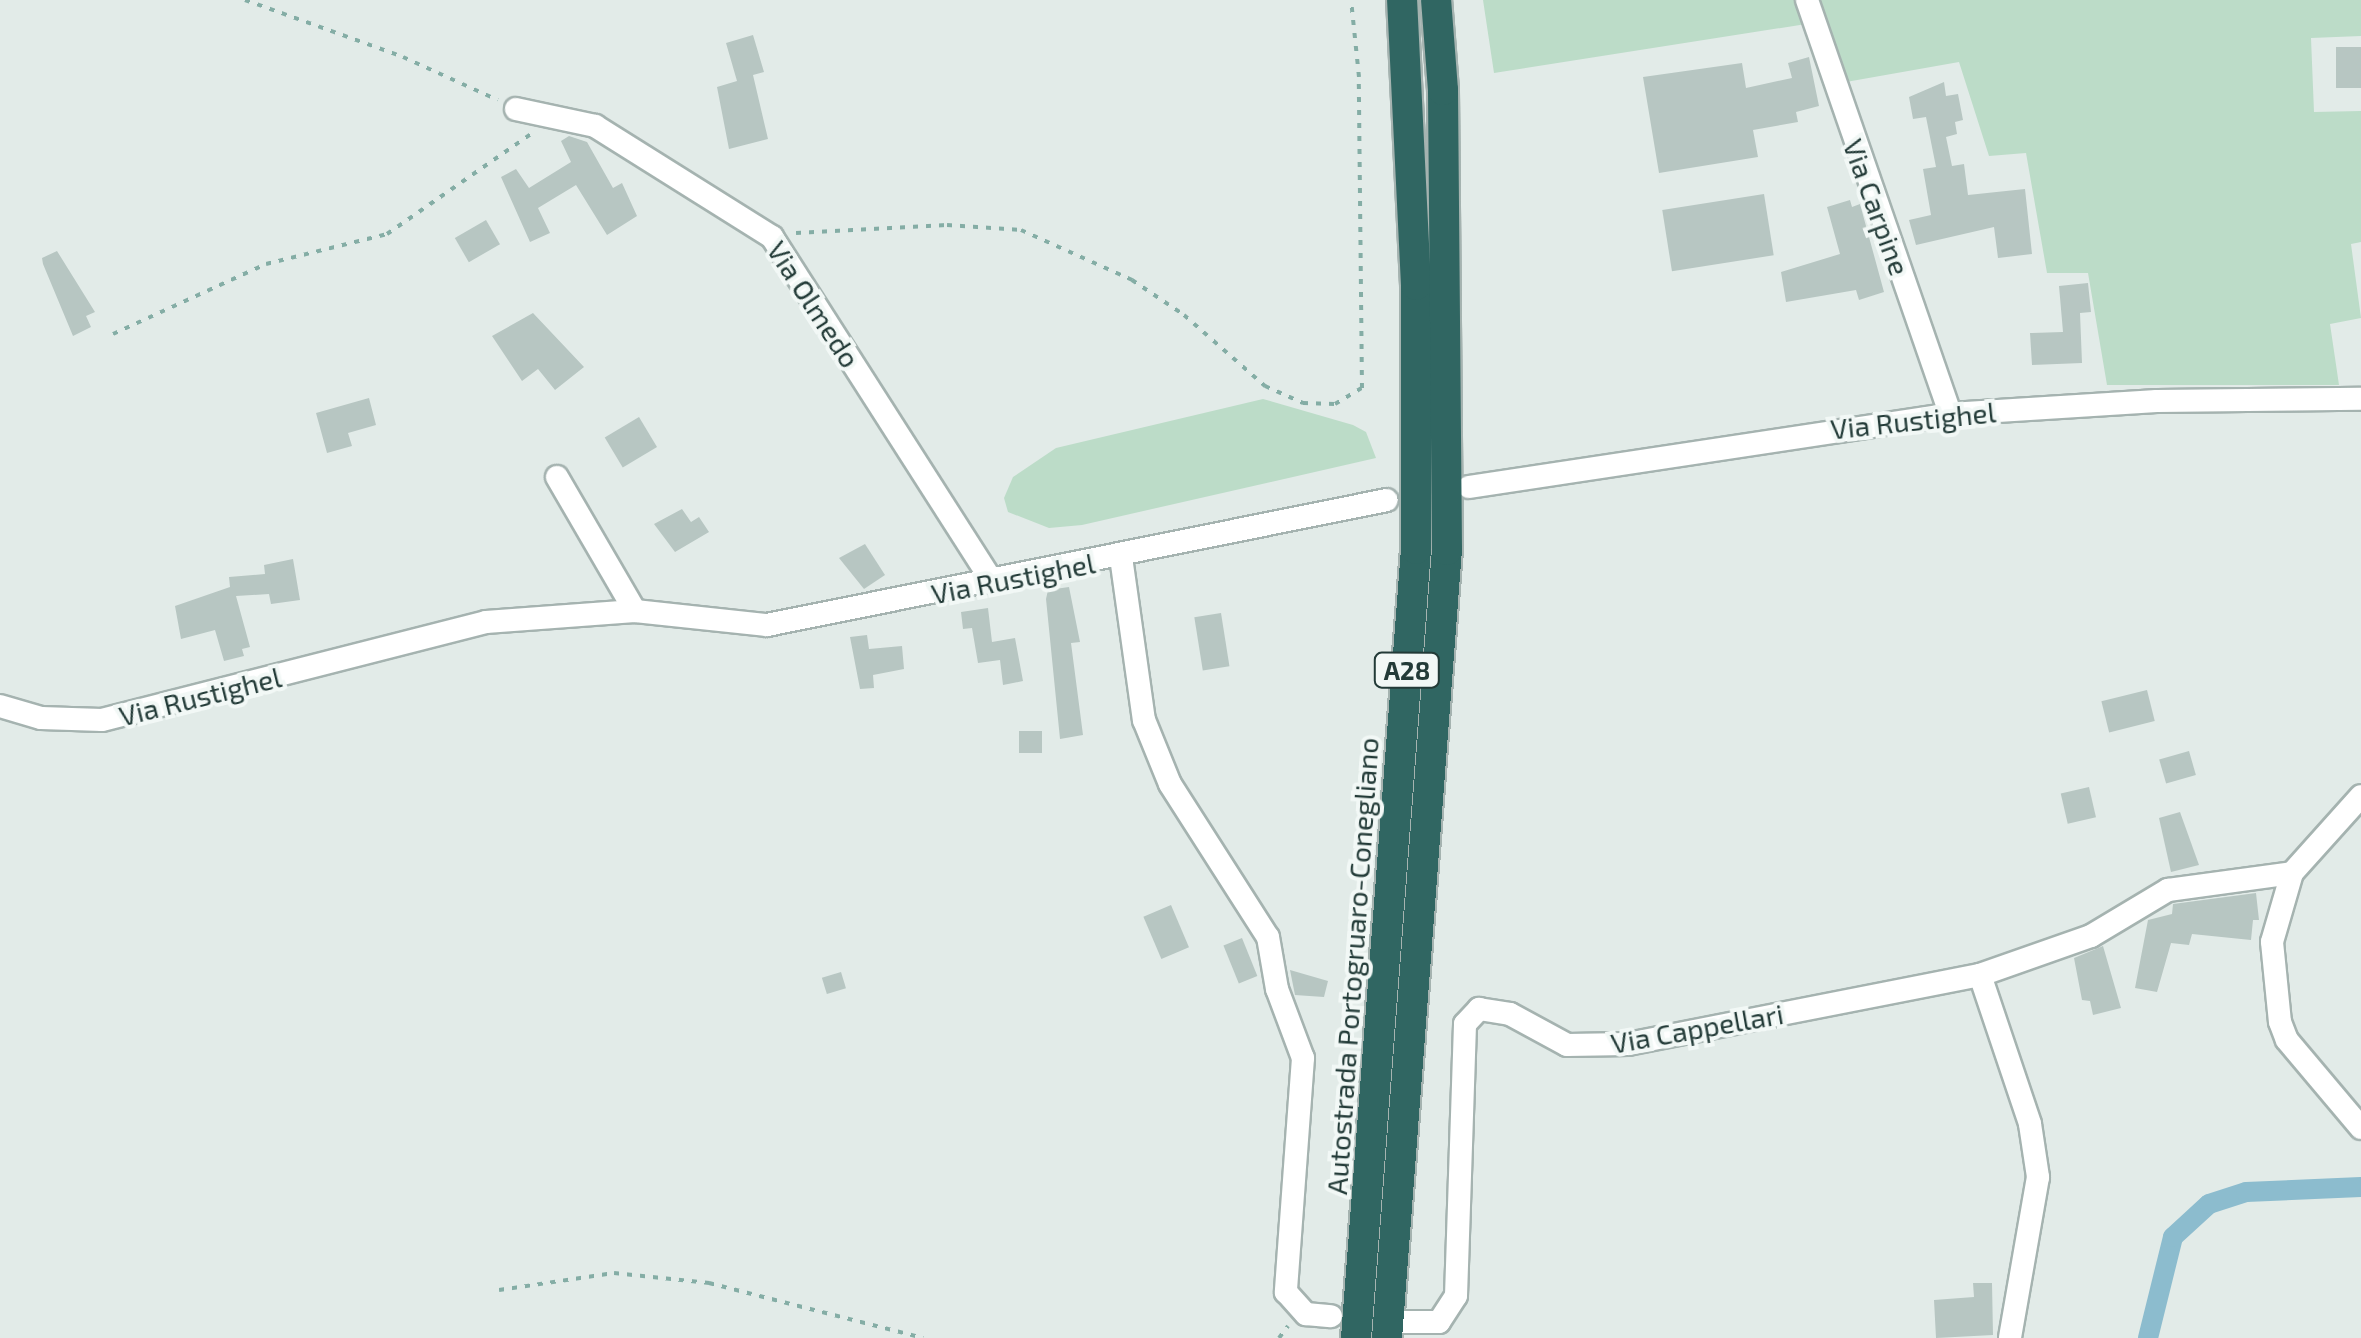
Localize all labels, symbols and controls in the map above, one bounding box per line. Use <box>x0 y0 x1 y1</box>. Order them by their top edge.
street label: Via Carpine <box>1837 134 1917 280</box>
street label: Via Olmedo <box>761 234 867 374</box>
street label: Via Rustighel <box>1829 395 1997 445</box>
street label: Via Rustighel <box>928 546 1098 610</box>
road number: A28 <box>1372 650 1442 690</box>
street label: Via Rustighel <box>115 660 285 732</box>
street label: Autostrada Portogruaro-Conegliano <box>1319 736 1385 1196</box>
street label: Via Cappellari <box>1608 996 1786 1060</box>

